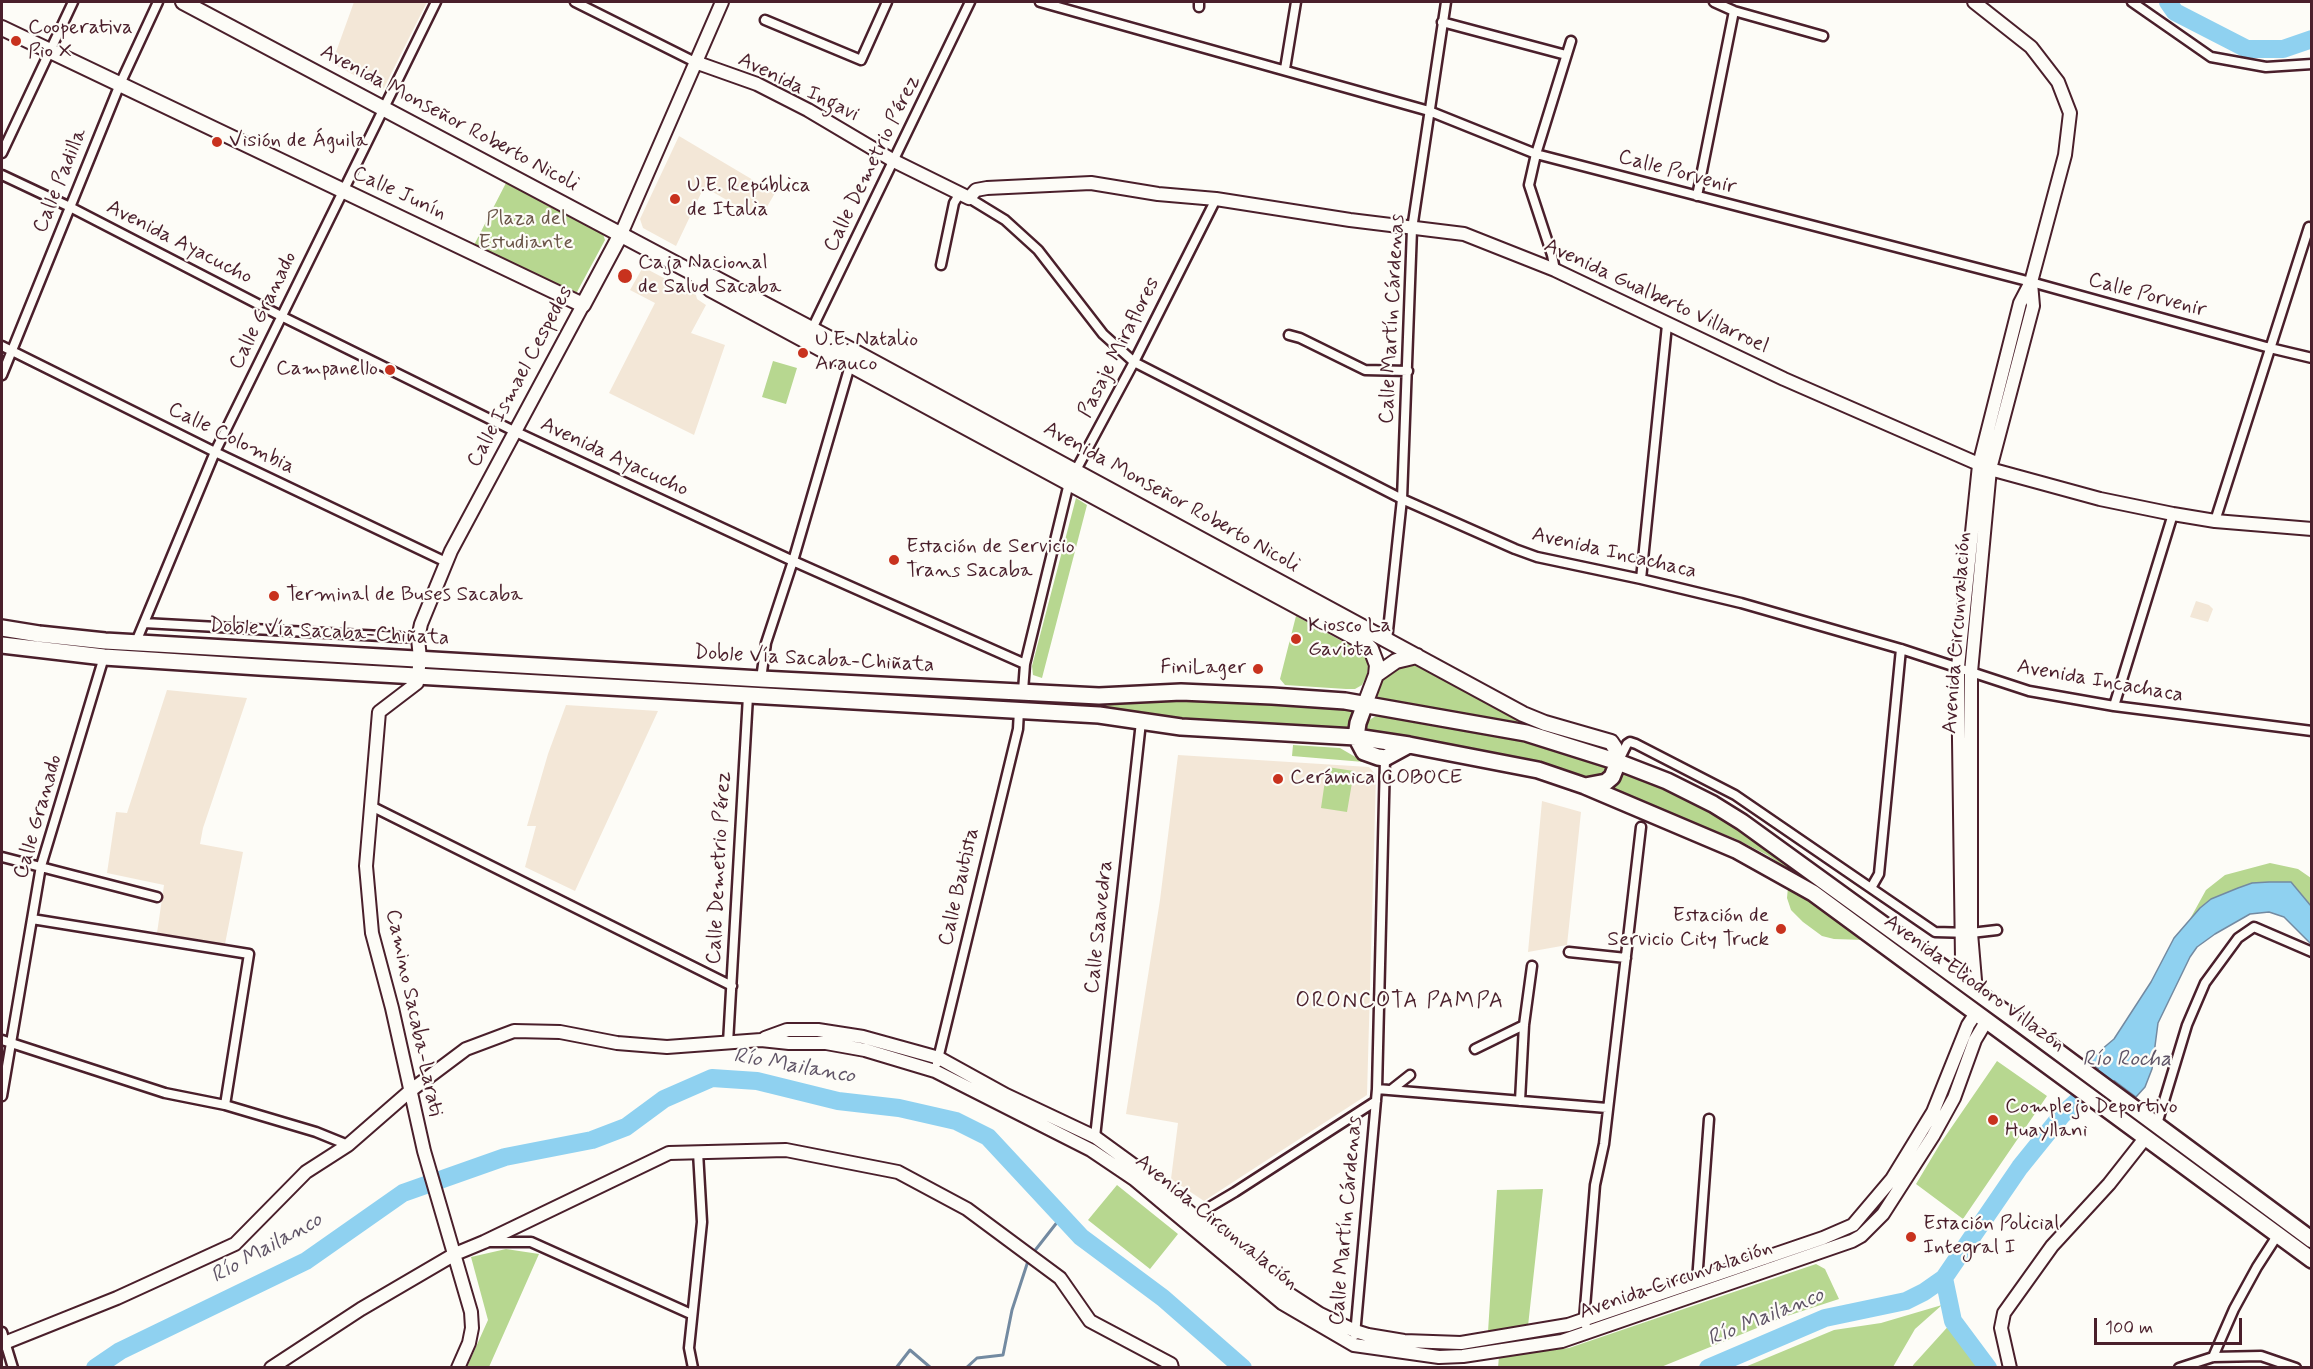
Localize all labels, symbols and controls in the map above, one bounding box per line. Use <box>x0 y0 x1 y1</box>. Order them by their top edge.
place label: Cooperativa Pio X <box>28 16 133 66</box>
marker: Cooperativa Pio X <box>9 34 23 48</box>
street label: Avenida Monseñor Roberto Nicoli <box>316 40 582 198</box>
street label: Avenida Ingavi <box>733 48 863 128</box>
street label: Calle Demetrio Pérez <box>819 72 927 256</box>
street label: Calle Padilla <box>29 125 93 237</box>
place label: Visión de Águila <box>229 129 368 155</box>
marker: Visión de Águila <box>210 135 224 149</box>
street label: Calle Porvenir <box>1615 145 1739 201</box>
street label: Calle Junín <box>348 161 450 227</box>
place label: U.E. República de Italia <box>687 174 811 224</box>
marker: U.E. República de Italia <box>668 192 682 206</box>
street label: Avenida Ayacucho <box>102 195 256 291</box>
park label: Plaza del Estudiante <box>478 207 574 257</box>
street label: Calle Martín Cárdenas <box>1375 213 1411 425</box>
street label: Avenida Gualberto Villarroel <box>1540 234 1772 360</box>
street label: Calle Granado <box>225 248 303 374</box>
place label: Caja Nacional de Salud Sacaba <box>638 251 781 301</box>
marker: Caja Nacional de Salud Sacaba <box>616 267 634 285</box>
street label: Calle Porvenir <box>2085 268 2209 324</box>
street label: Pasaje Miraflores <box>1074 273 1166 423</box>
street label: Calle Ismael Cespedes <box>462 282 580 472</box>
place label: U.E. Natalio Arauco <box>815 328 918 378</box>
marker: U.E. Natalio Arauco <box>796 346 810 360</box>
place label: Campanello <box>276 357 378 383</box>
marker: Campanello <box>383 363 397 377</box>
street label: Calle Colombia <box>163 397 299 481</box>
street label: Avenida Ayacucho <box>536 413 692 503</box>
street label: Avenida Monseñor Roberto Nicoli <box>1039 417 1303 579</box>
street label: Avenida Incachaca <box>1529 523 1699 585</box>
street label: Avenida Circunvalación <box>1938 531 1978 735</box>
place label: Estación de Servicio Trans Sacaba <box>906 535 1075 585</box>
marker: Estación de Servicio Trans Sacaba <box>887 553 901 567</box>
place label: Terminal de Buses Sacaba <box>286 583 523 609</box>
marker: Terminal de Buses Sacaba <box>267 589 281 603</box>
street label: Doble Vía Sacaba-Chiñata <box>208 614 450 652</box>
place label: Kiosco La Gaviota <box>1308 614 1391 664</box>
marker: Kiosco La Gaviota <box>1289 632 1303 646</box>
street label: Doble Vía Sacaba-Chiñata <box>693 641 935 679</box>
street label: Avenida Incachaca <box>2015 655 2185 709</box>
place label: FiniLager <box>1160 656 1246 682</box>
marker: FiniLager <box>1251 662 1265 676</box>
street label: Calle Granado <box>9 752 69 882</box>
place label: Cerámica COBOCE <box>1290 766 1462 792</box>
street label: Calle Demetrio Pérez <box>702 771 738 965</box>
marker: Cerámica COBOCE <box>1271 772 1285 786</box>
street label: Calle Bautista <box>934 825 986 949</box>
street label: Calle Saavedra <box>1080 859 1120 995</box>
place label: Estación de Servicio City Truck <box>1607 904 1769 954</box>
street label: Camino Sacaba-Larati <box>379 907 447 1119</box>
street label: Avenida Eliodoro Villazón <box>1878 910 2070 1058</box>
marker: Estación de Servicio City Truck <box>1774 922 1788 936</box>
district label: ORONCOTA PAMPA <box>1296 989 1504 1015</box>
water label: Río Mailanco <box>731 1043 857 1091</box>
water label: Río Rocha <box>2082 1047 2172 1073</box>
place label: Complejo Deportivo Huayllani <box>2005 1095 2178 1145</box>
marker: Complejo Deportivo Huayllani <box>1986 1113 2000 1127</box>
street label: Calle Martín Cárdenas <box>1325 1115 1369 1327</box>
street label: Avenida Circunvalación <box>1129 1149 1303 1297</box>
water label: Río Mailanco <box>207 1208 327 1290</box>
place label: Estación Policial Integral I <box>1923 1212 2059 1262</box>
marker: Estación Policial Integral I <box>1904 1230 1918 1244</box>
street label: Avenida Circunvalación <box>1576 1236 1776 1326</box>
water label: Río Mailanco <box>1704 1283 1828 1353</box>
scale bar <box>2097 1306 2246 1344</box>
text: 100 m <box>2105 1316 2153 1340</box>

